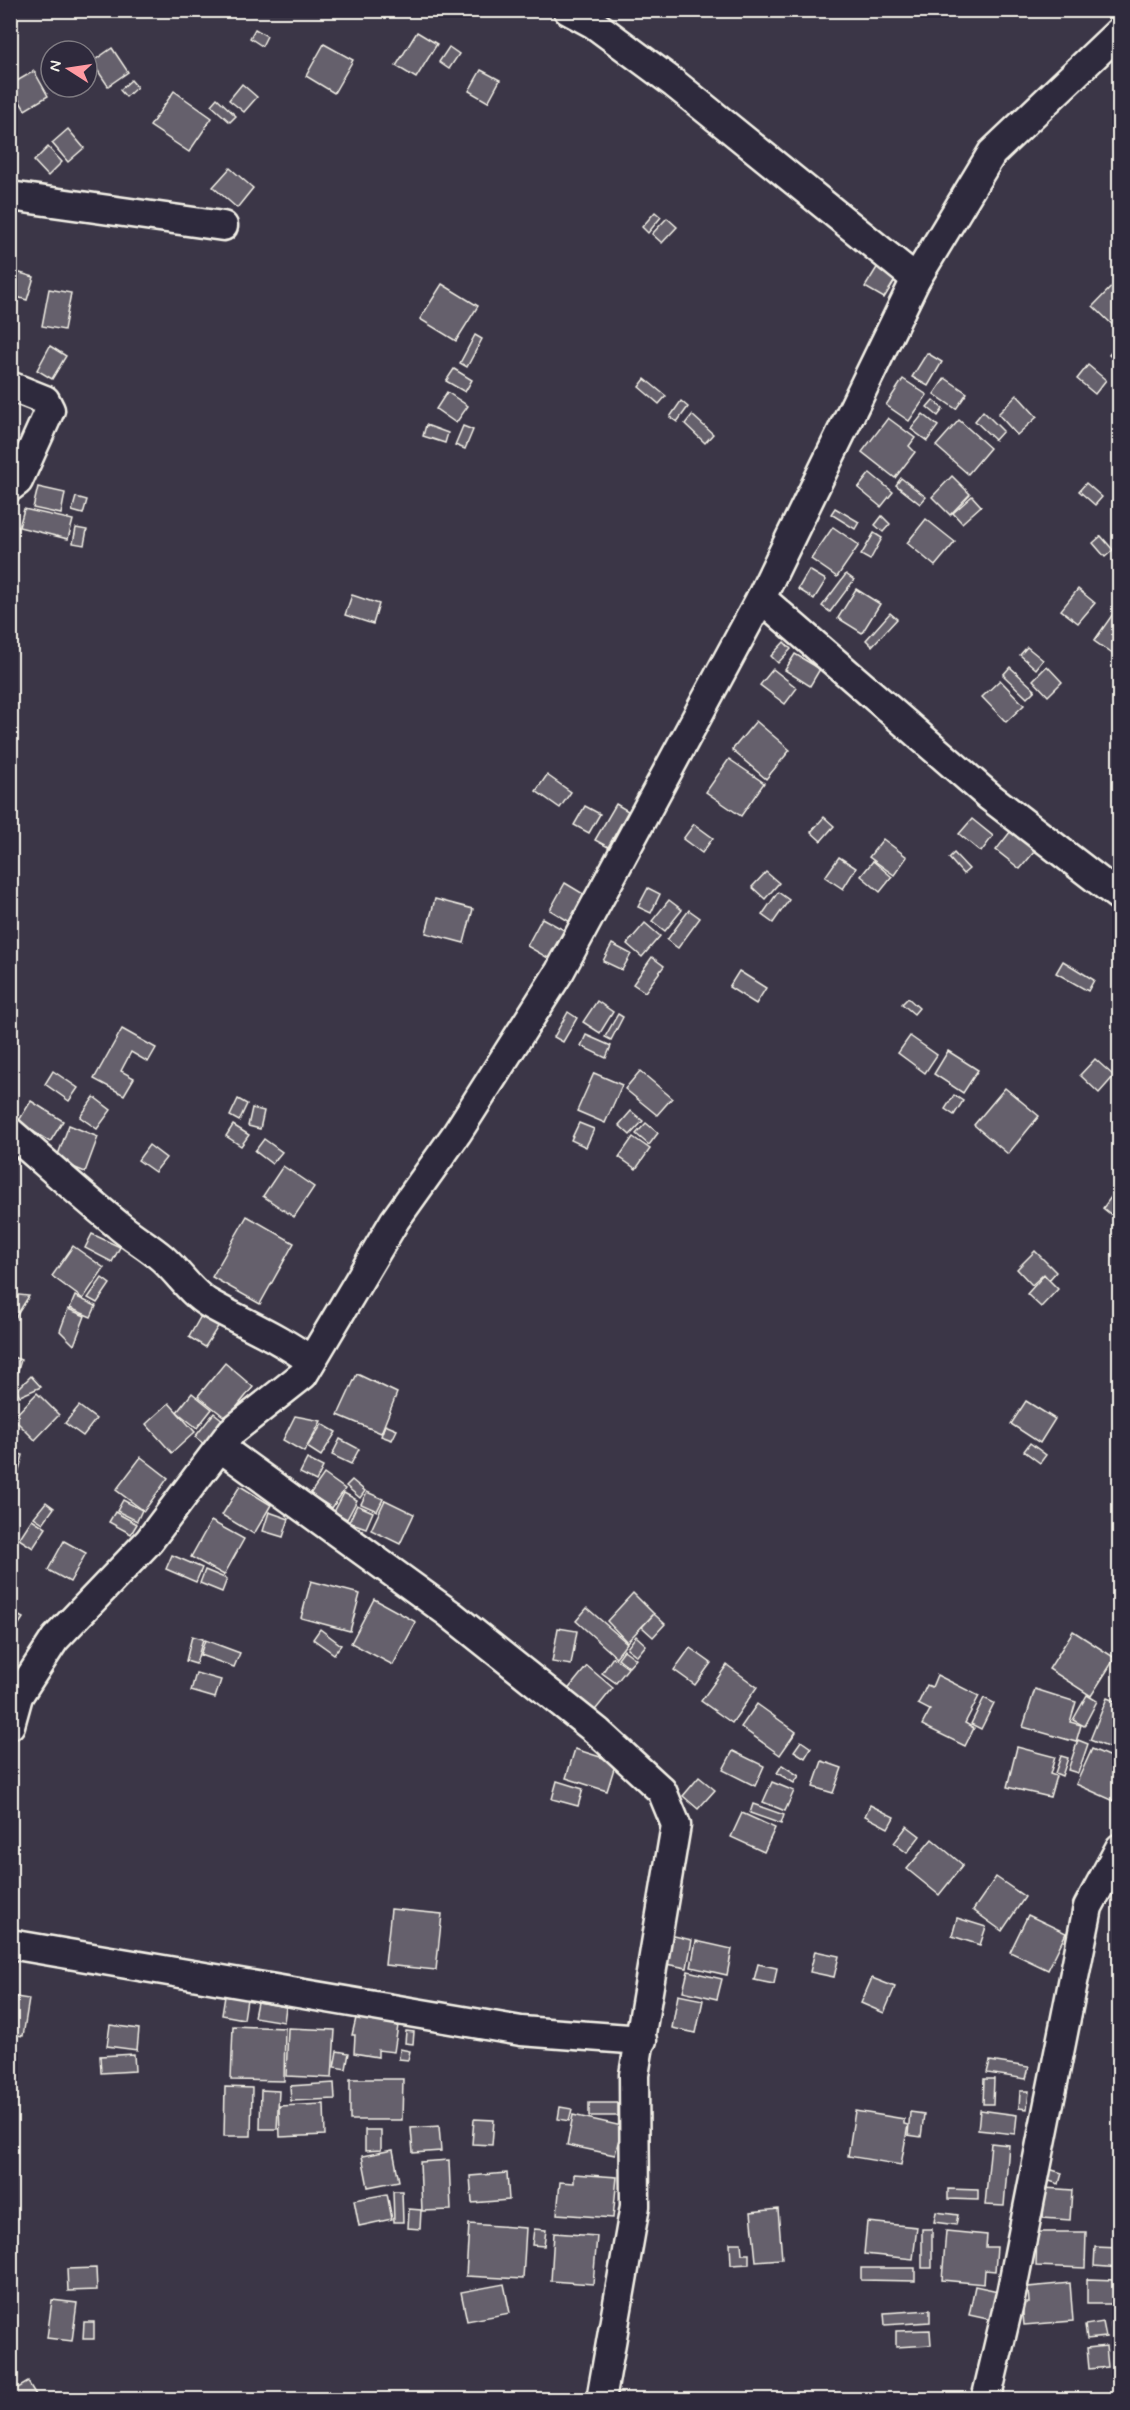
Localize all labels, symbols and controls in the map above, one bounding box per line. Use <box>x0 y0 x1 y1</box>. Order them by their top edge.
north arrow <box>39 39 99 99</box>
text: N <box>44 59 67 74</box>

